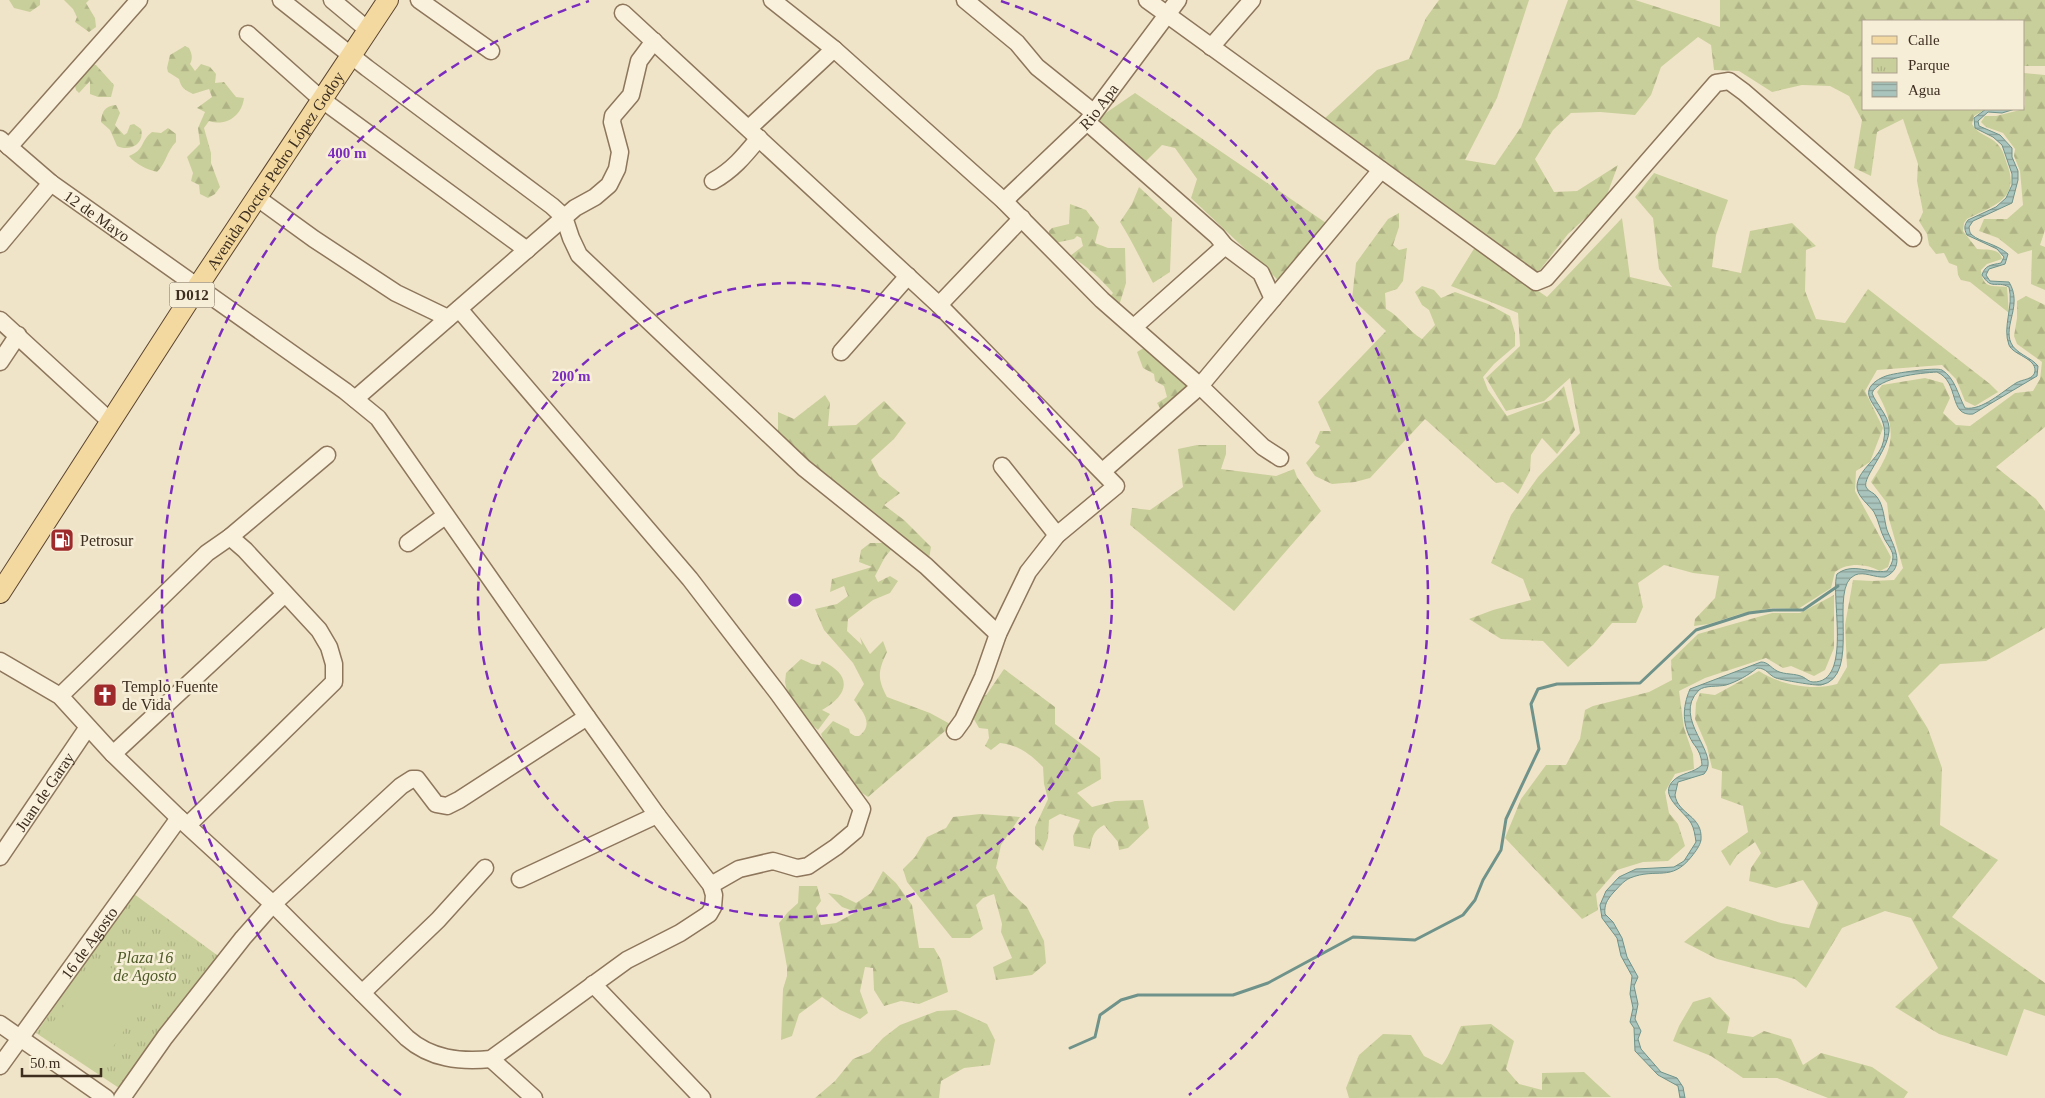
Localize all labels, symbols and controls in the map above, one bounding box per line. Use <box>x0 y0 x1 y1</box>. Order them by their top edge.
legend <box>1862 20 2025 110</box>
text: Calle <box>1908 32 1940 48</box>
text: Parque <box>1908 57 1950 73</box>
street label: Avenida Doctor Pedro López Godoy <box>203 68 348 273</box>
street label: Rio Apa <box>1076 80 1121 133</box>
text: Agua <box>1908 82 1941 98</box>
text: 400 m <box>328 145 367 161</box>
street label: 12 de Mayo <box>61 187 133 245</box>
road number: D012 <box>170 282 214 308</box>
text: 200 m <box>552 368 591 384</box>
fuel station icon: Petrosur <box>49 527 75 553</box>
place label: Petrosur <box>80 532 134 549</box>
centre of rings <box>786 591 804 609</box>
place label: Templo Fuente de Vida <box>122 678 218 713</box>
church icon: Templo Fuente de Vida <box>92 682 118 708</box>
street label: Juan de Garay <box>12 749 78 834</box>
street label: 16 de Agosto <box>57 904 121 982</box>
park label: Plaza 16 de Agosto <box>113 949 177 985</box>
scale bar <box>22 1046 101 1078</box>
text: 50 m <box>30 1055 61 1071</box>

